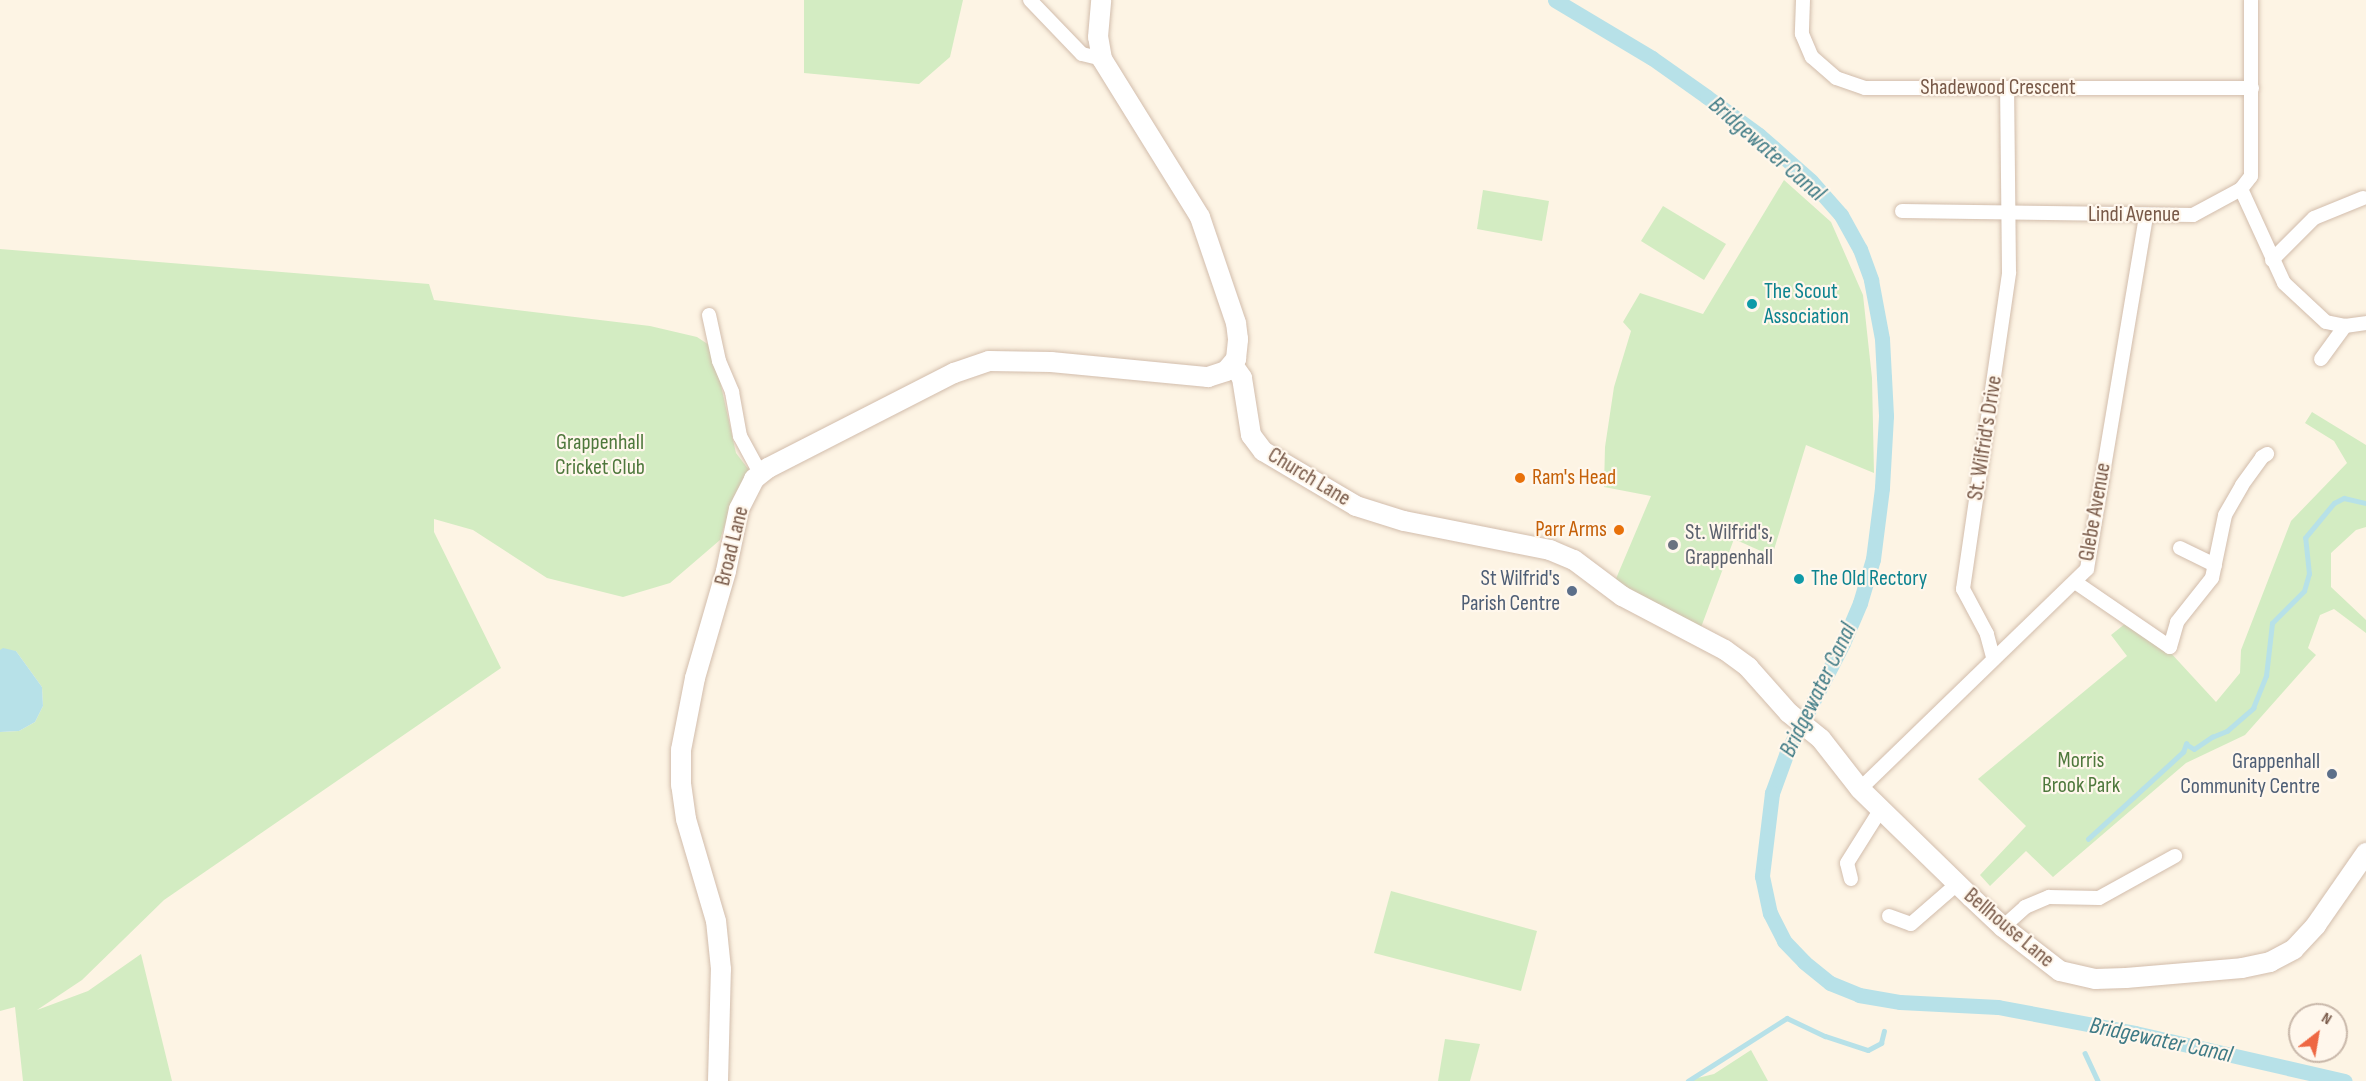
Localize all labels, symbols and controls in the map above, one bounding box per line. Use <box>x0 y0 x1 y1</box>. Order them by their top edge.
street label: Shadewood Crescent <box>1920 75 2076 101</box>
water label: Bridgewater Canal <box>1703 91 1831 207</box>
street label: Lindi Avenue <box>2088 202 2180 228</box>
place label: The Scout Association <box>1764 278 1849 330</box>
marker: The Scout Association <box>1745 297 1759 311</box>
street label: St. Wilfrid's Drive <box>1962 374 2008 502</box>
park label: Grappenhall Cricket Club <box>555 429 645 481</box>
street label: Church Lane <box>1263 442 1355 512</box>
street label: Glebe Avenue <box>2073 461 2117 563</box>
place label: Ram's Head <box>1532 465 1616 491</box>
marker: Ram's Head <box>1513 471 1527 485</box>
street label: Broad Lane <box>709 504 755 588</box>
place label: Parr Arms <box>1535 517 1607 543</box>
place label: St. Wilfrid's, Grappenhall <box>1685 519 1773 570</box>
marker: Parr Arms <box>1612 523 1626 537</box>
marker: St. Wilfrid's, Grappenhall <box>1666 538 1680 552</box>
place label: St Wilfrid's Parish Centre <box>1461 565 1560 616</box>
place label: The Old Rectory <box>1811 566 1927 592</box>
marker: The Old Rectory <box>1792 572 1806 586</box>
marker: St Wilfrid's Parish Centre <box>1565 584 1579 598</box>
water label: Bridgewater Canal <box>1773 618 1863 762</box>
park label: Morris Brook Park <box>2042 747 2120 798</box>
place label: Grappenhall Community Centre <box>2180 748 2320 800</box>
marker: Grappenhall Community Centre <box>2325 767 2339 781</box>
street label: Bellhouse Lane <box>1959 883 2059 973</box>
north arrow <box>2288 1003 2348 1063</box>
text: N <box>2318 1009 2335 1029</box>
water label: Bridgewater Canal <box>2087 1011 2235 1069</box>

